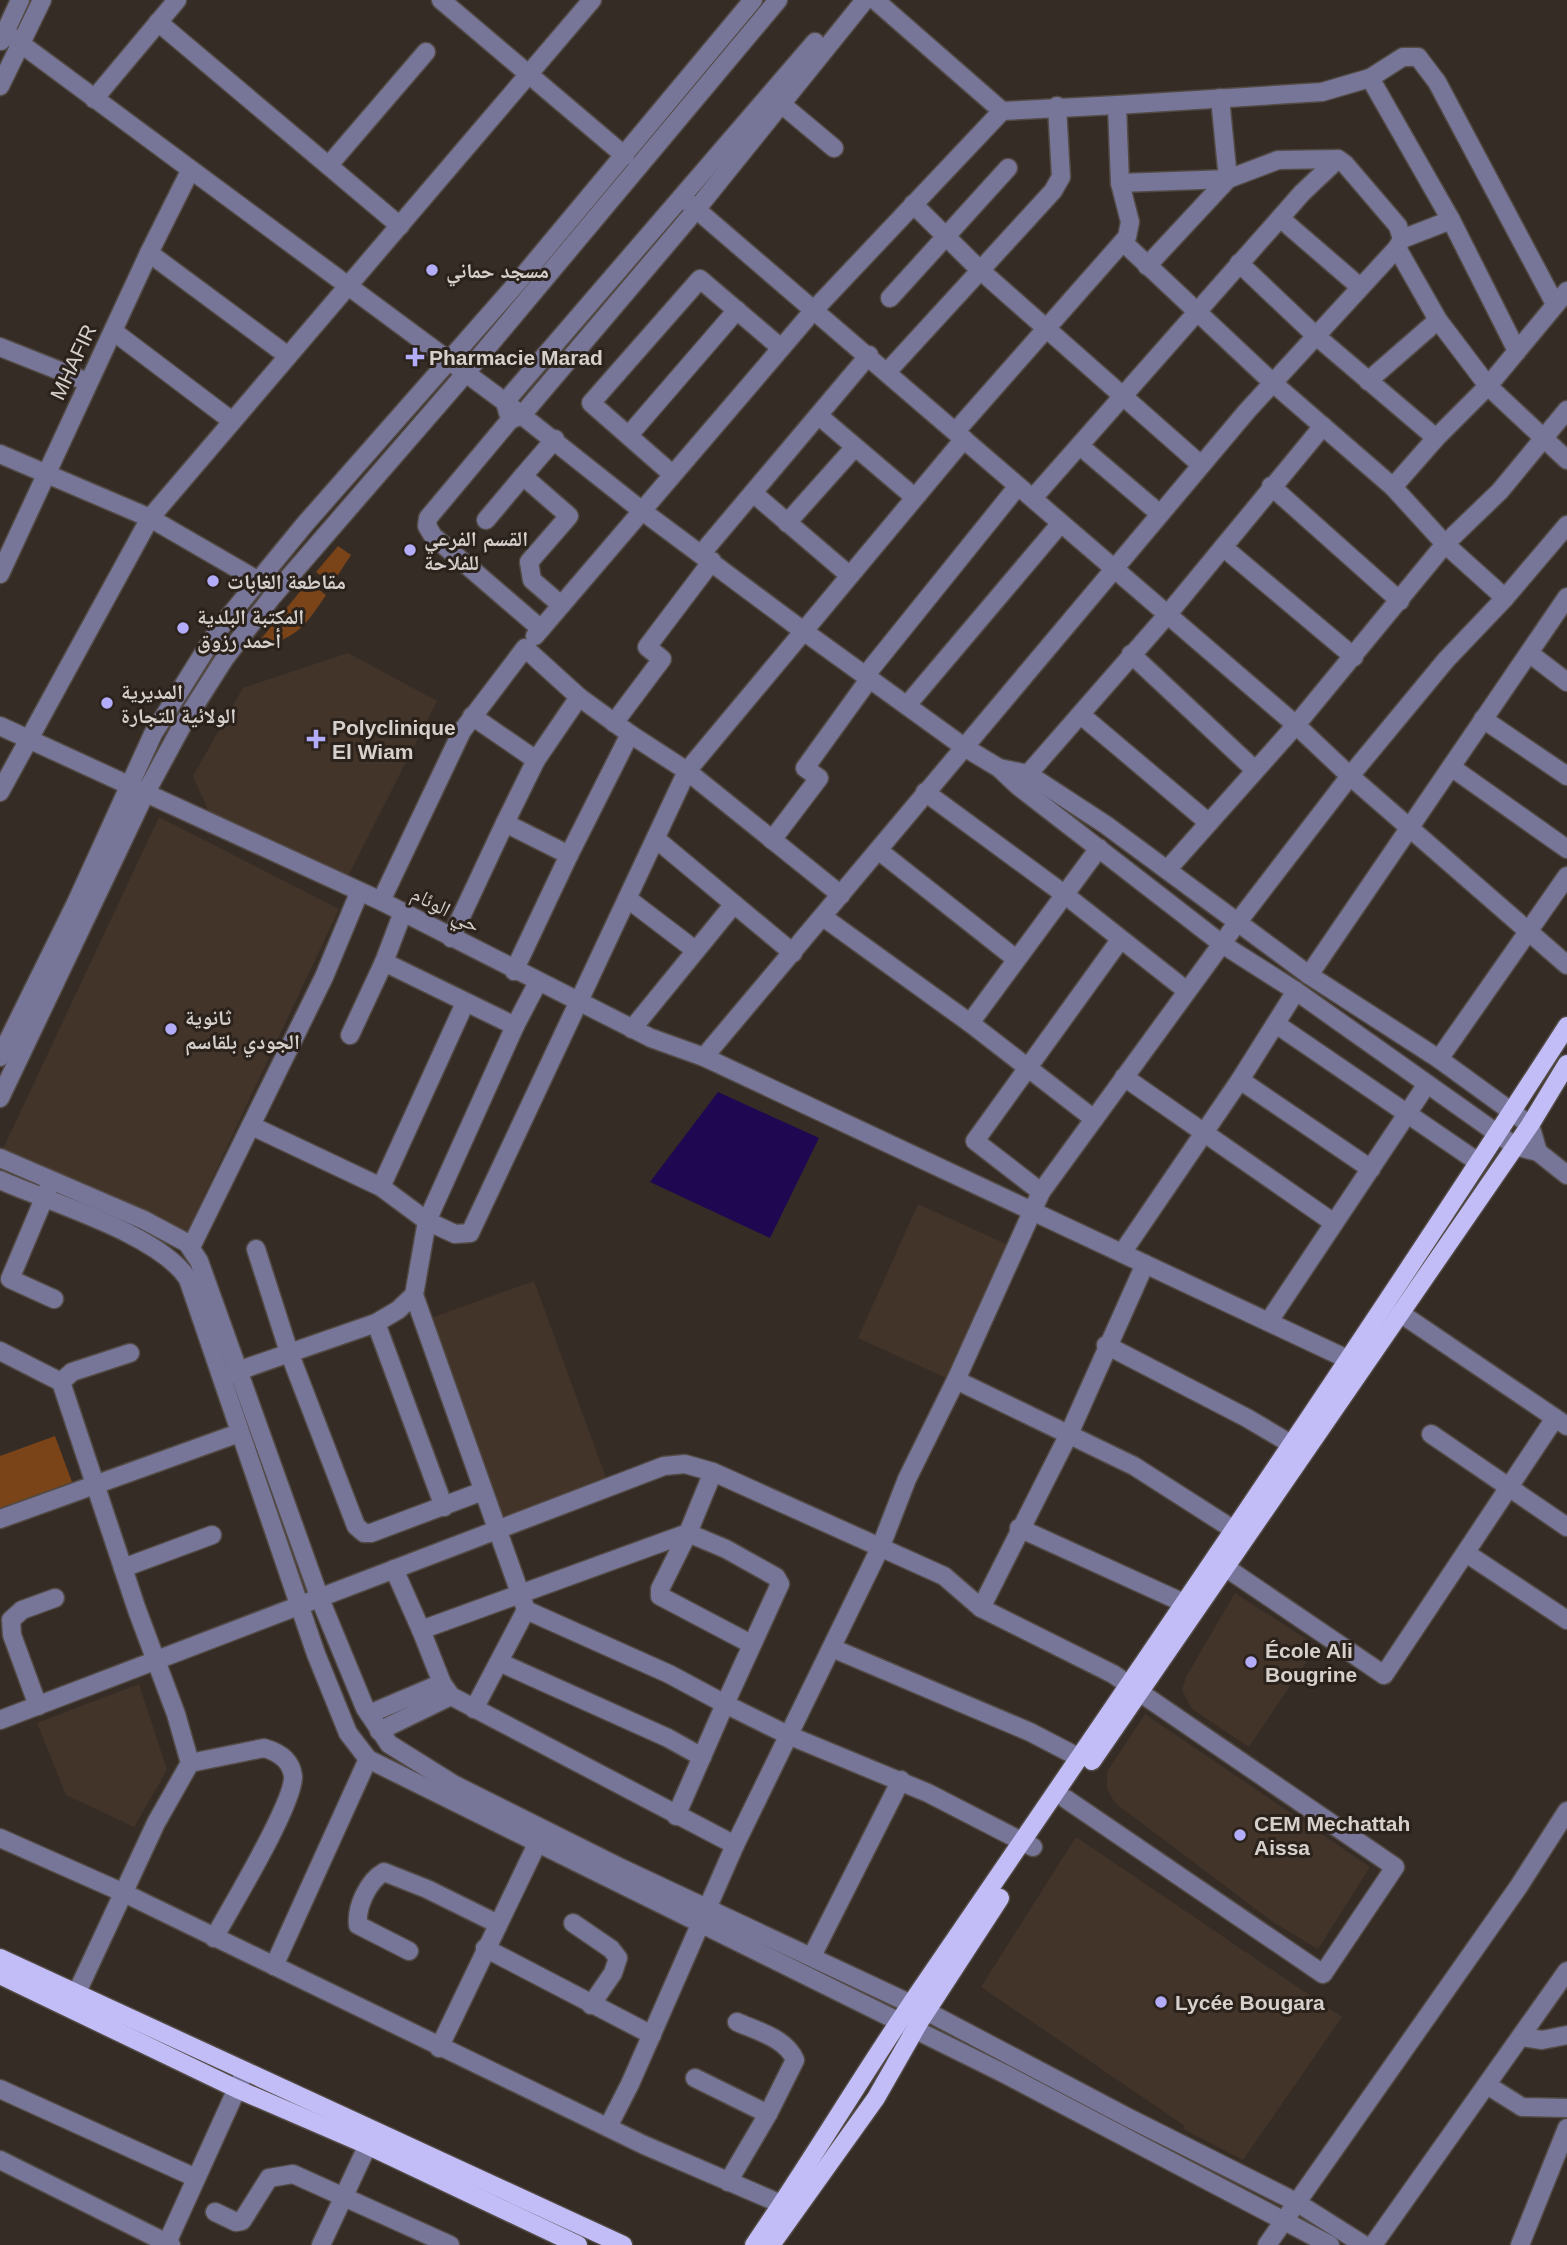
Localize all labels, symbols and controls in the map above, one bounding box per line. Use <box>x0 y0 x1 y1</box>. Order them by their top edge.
place label: مسجد حماني <box>446 259 549 287</box>
marker: مسجد حماني <box>424 262 440 278</box>
street label: MHAFIR <box>46 321 100 403</box>
place label: Pharmacie Marad <box>429 346 603 369</box>
marker: Pharmacie Marad <box>407 349 423 365</box>
place label: القسم الفرعي للفلاحة <box>424 527 528 574</box>
marker: القسم الفرعي للفلاحة <box>402 542 418 558</box>
place label: مقاطعة الغابات <box>227 570 346 593</box>
marker: مقاطعة الغابات <box>205 573 221 589</box>
place label: المكتبة البلدية أحمد رزوق <box>197 605 304 654</box>
marker: المكتبة البلدية أحمد رزوق <box>175 620 191 636</box>
place label: المديرية الولائية للتجارة <box>121 680 236 728</box>
marker: المديرية الولائية للتجارة <box>99 695 115 711</box>
place label: Polyclinique El Wiam <box>332 716 456 763</box>
marker: Polyclinique El Wiam <box>306 729 326 749</box>
street label: حي الوئام <box>405 881 484 941</box>
place label: ثانوية الجودي بلقاسم <box>185 1006 300 1058</box>
marker: ثانوية الجودي بلقاسم <box>163 1021 179 1037</box>
place label: École Ali Bougrine <box>1265 1639 1357 1686</box>
marker: École Ali Bougrine <box>1243 1654 1259 1670</box>
place label: CEM Mechattah Aissa <box>1254 1812 1410 1859</box>
marker: CEM Mechattah Aissa <box>1232 1827 1248 1843</box>
place label: Lycée Bougara <box>1175 1991 1325 2014</box>
marker: Lycée Bougara <box>1153 1994 1169 2010</box>

